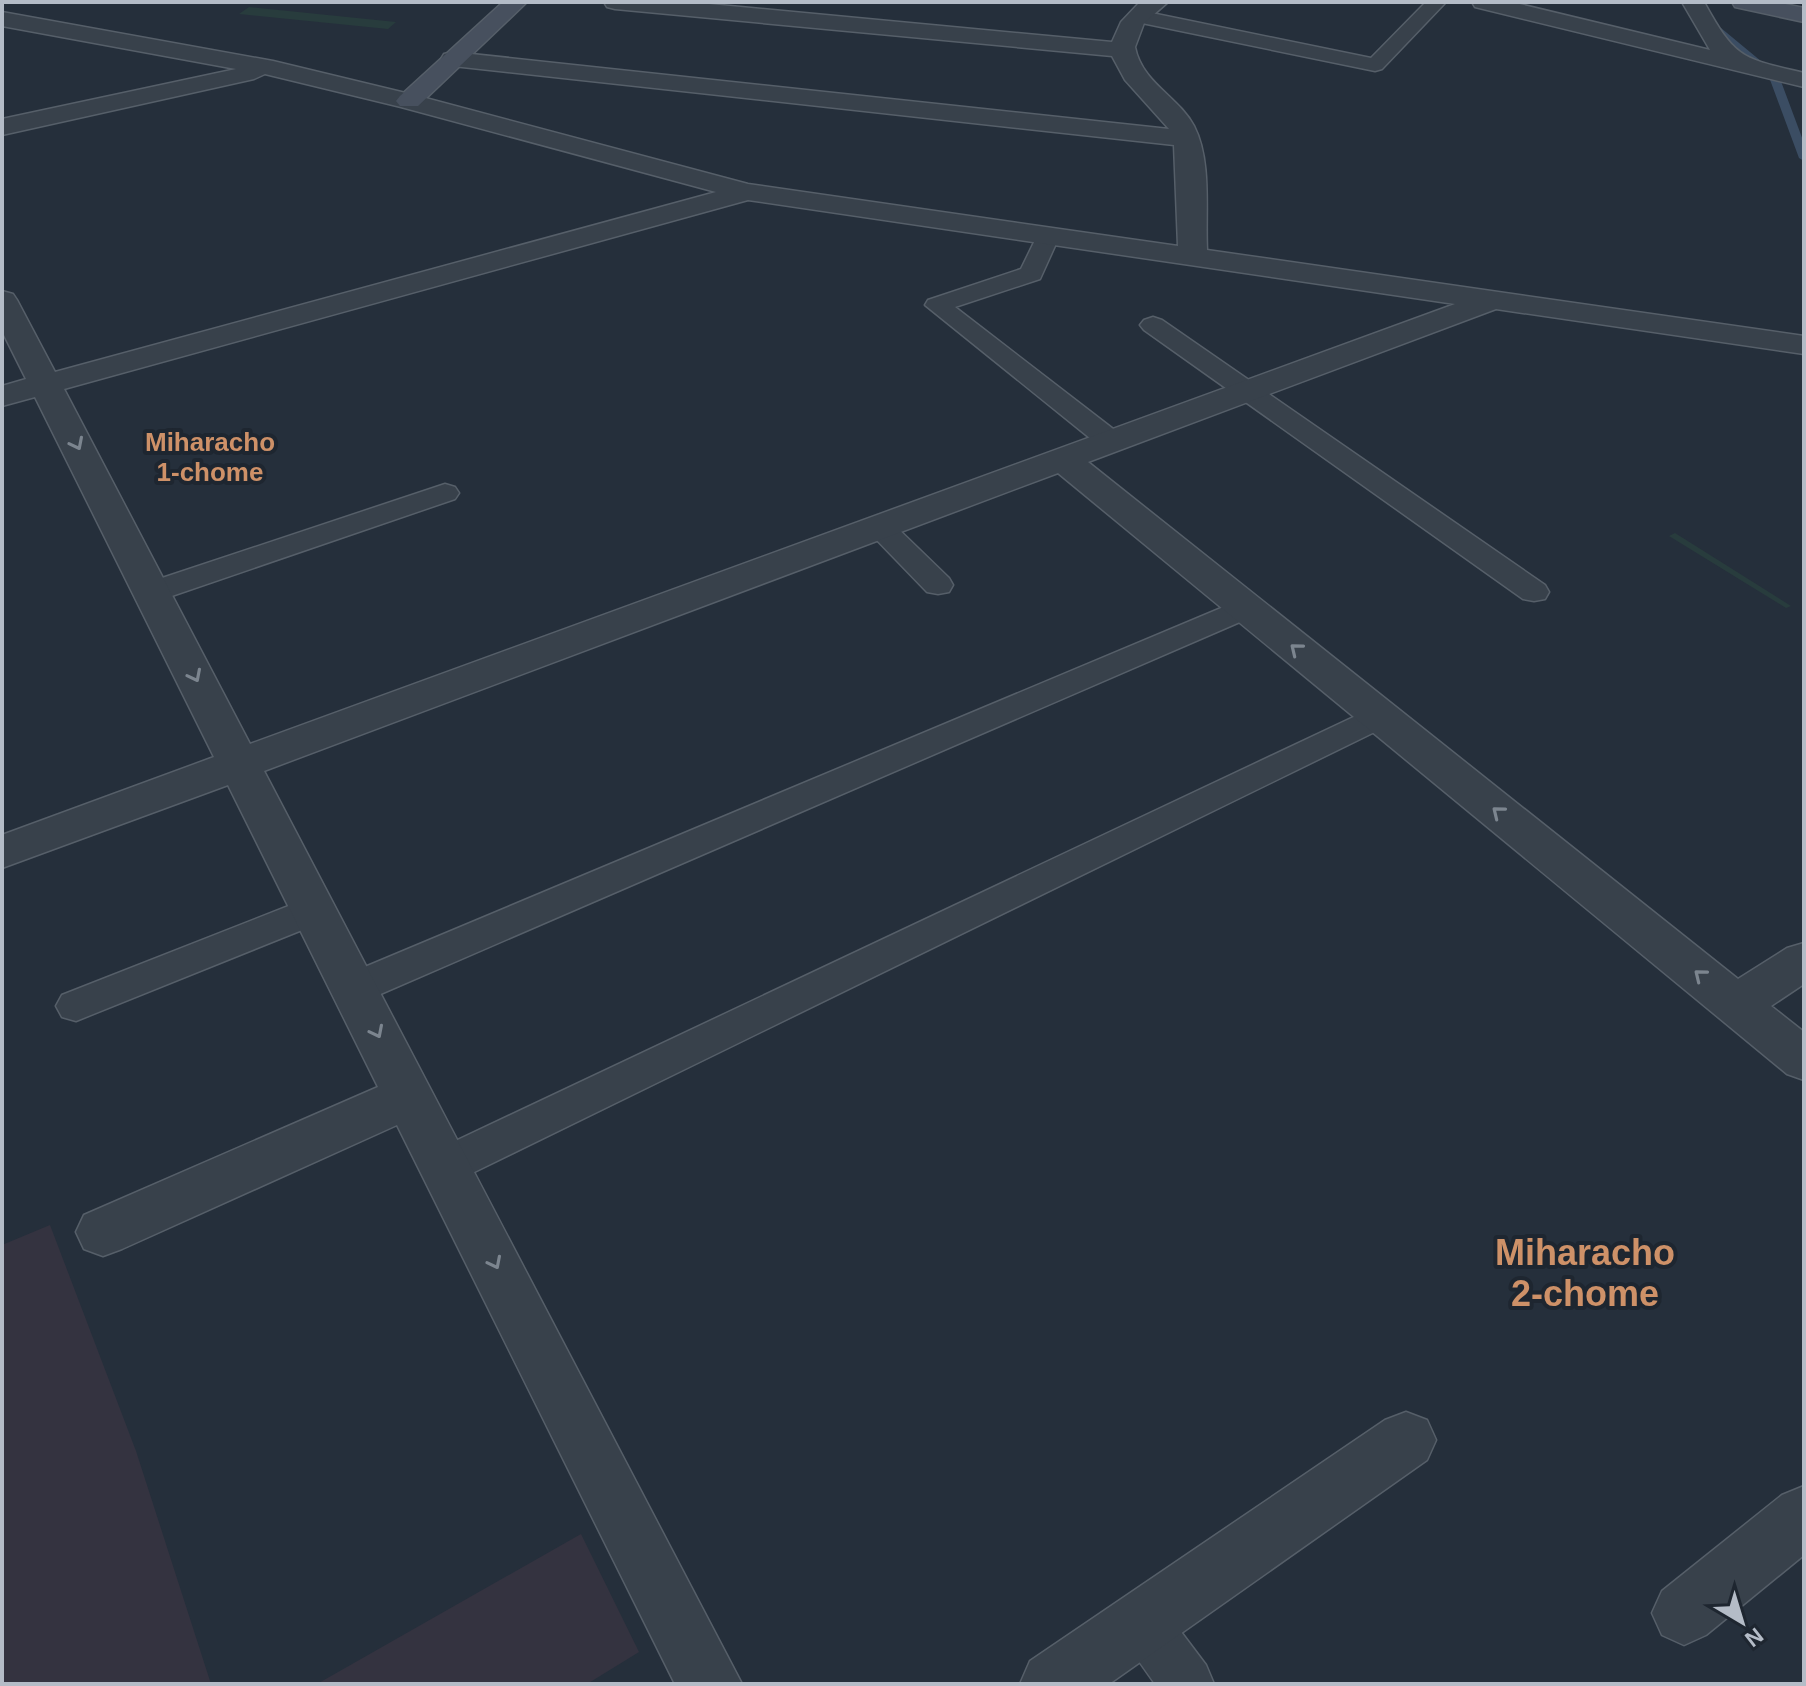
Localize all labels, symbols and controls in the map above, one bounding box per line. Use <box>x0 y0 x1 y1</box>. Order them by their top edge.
district label: Miharacho 1-chome <box>145 427 275 487</box>
one-way arrow <box>67 436 82 450</box>
one-way arrow <box>1290 644 1305 658</box>
one-way arrow <box>185 667 200 682</box>
one-way arrow <box>1493 807 1507 822</box>
one-way arrow <box>1695 970 1709 985</box>
one-way arrow <box>367 1023 383 1038</box>
district label: Miharacho 2-chome <box>1495 1232 1675 1314</box>
one-way arrow <box>485 1255 501 1270</box>
north arrow <box>1702 1582 1782 1662</box>
text: N <box>1740 1623 1768 1652</box>

